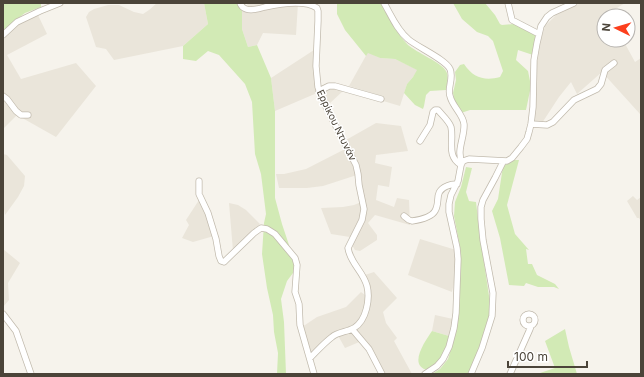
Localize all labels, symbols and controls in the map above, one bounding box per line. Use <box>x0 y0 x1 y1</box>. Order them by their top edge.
north arrow <box>596 8 636 48</box>
text: N <box>599 22 613 32</box>
street label: Ερρίκου Ντυνάν <box>315 88 359 163</box>
scale bar <box>508 343 587 369</box>
text: 100 m <box>514 349 548 364</box>

